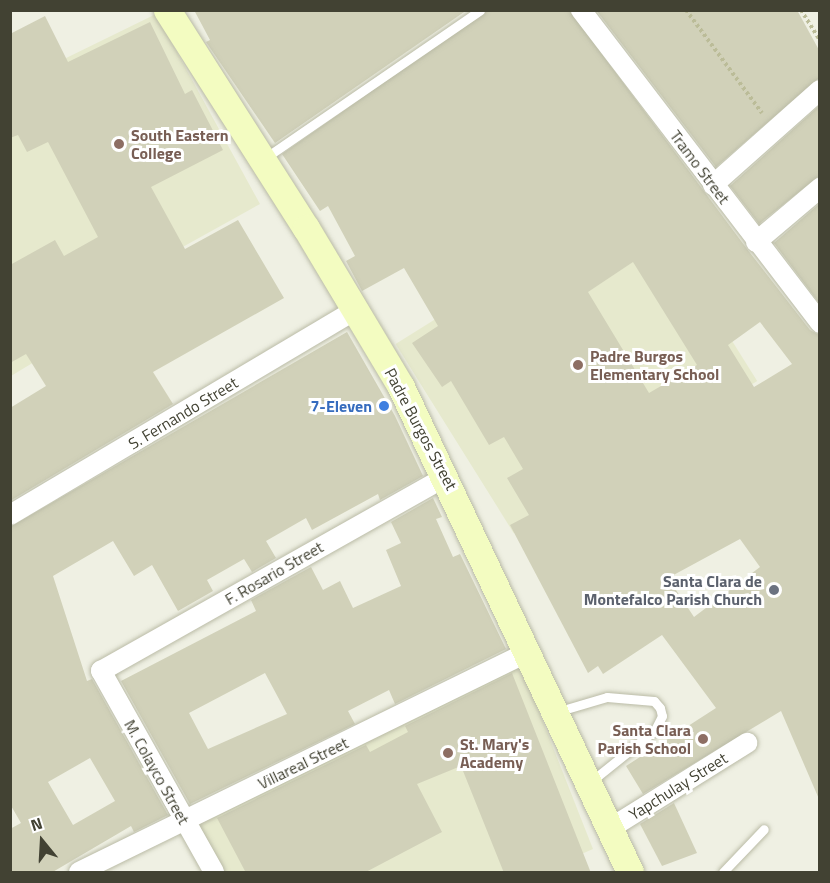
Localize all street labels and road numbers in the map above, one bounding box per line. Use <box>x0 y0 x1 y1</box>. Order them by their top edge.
street label: Tramo Street <box>666 126 734 208</box>
street label: Padre Burgos Street <box>381 365 461 493</box>
street label: S. Fernando Street <box>125 373 241 453</box>
street label: F. Rosario Street <box>222 537 326 609</box>
street label: M. Colayco Street <box>120 716 194 828</box>
street label: Villareal Street <box>255 733 351 793</box>
street label: Yapchulay Street <box>625 748 731 824</box>

